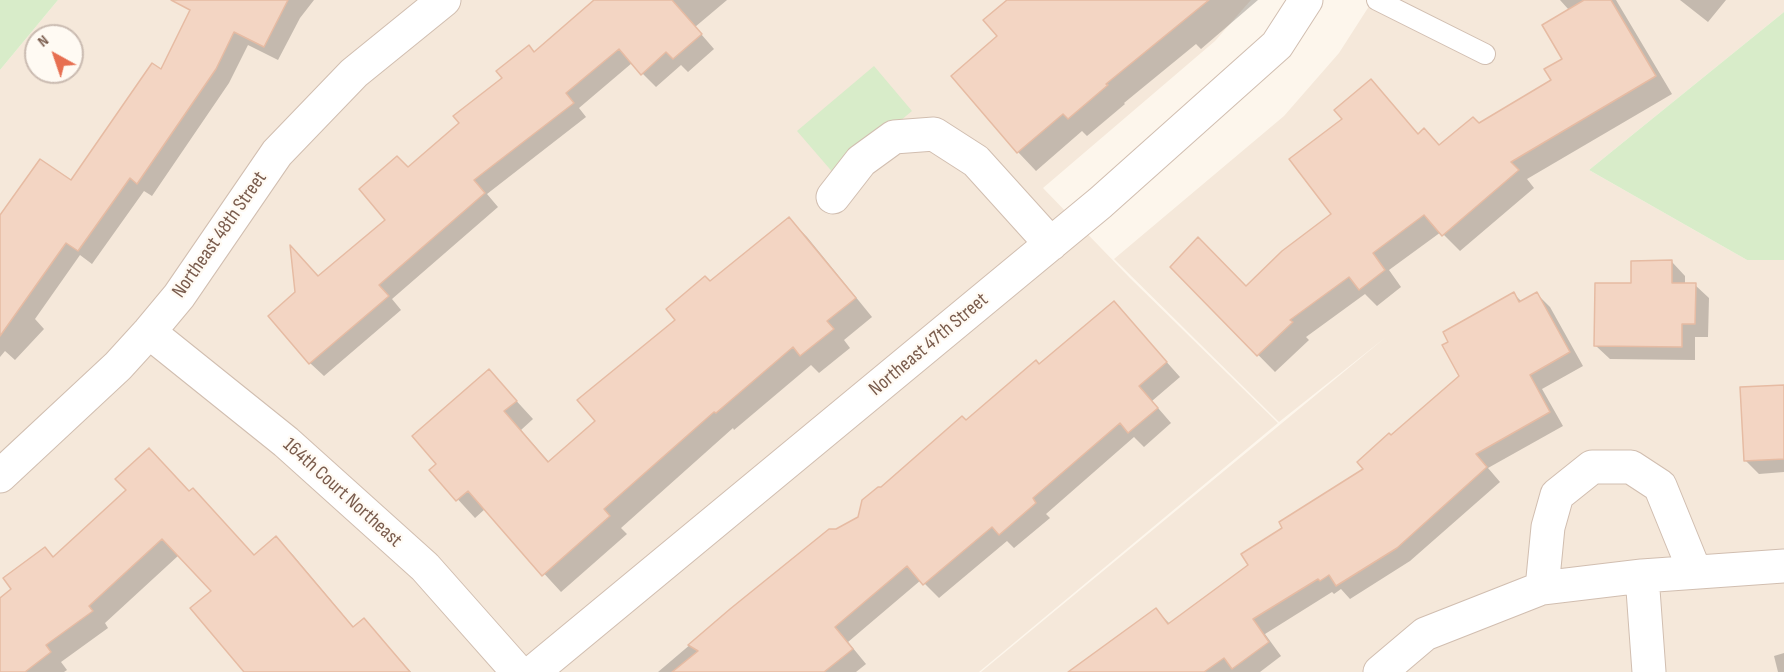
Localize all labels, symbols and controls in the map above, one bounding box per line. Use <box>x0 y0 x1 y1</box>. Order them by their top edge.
north arrow <box>24 24 84 84</box>
text: N <box>34 31 53 51</box>
street label: Northeast 48th Street <box>168 167 272 303</box>
street label: Northeast 47th Street <box>865 288 993 402</box>
street label: 164th Court Northeast <box>278 433 406 553</box>

